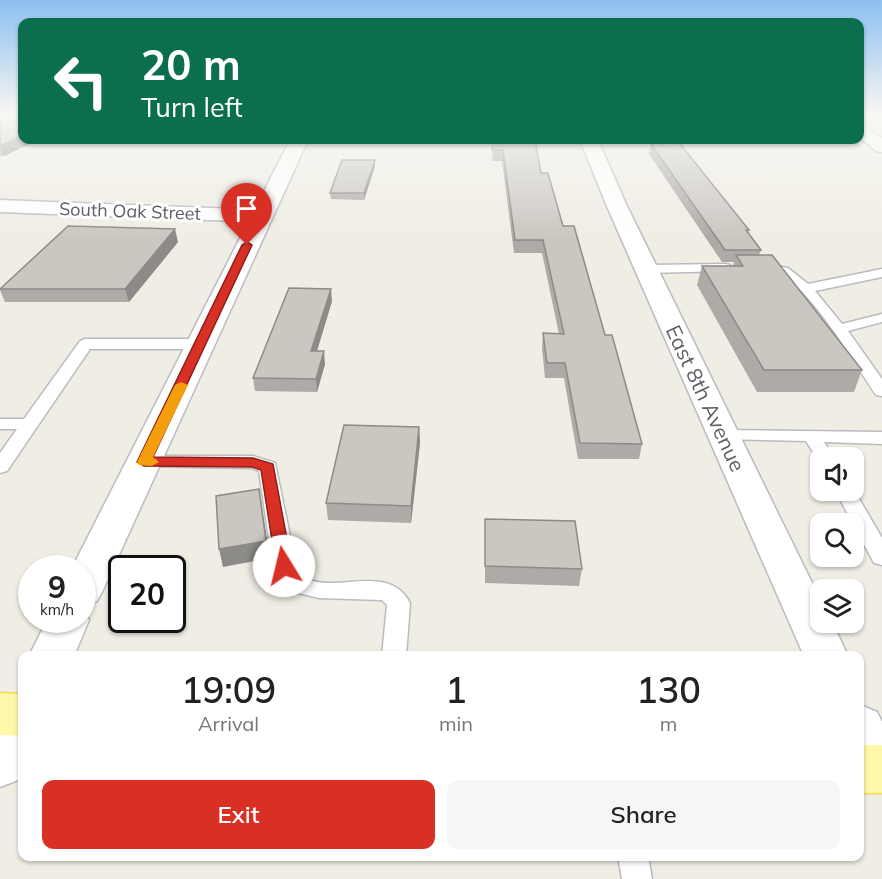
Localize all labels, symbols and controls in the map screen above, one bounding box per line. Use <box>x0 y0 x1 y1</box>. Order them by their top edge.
text: 20 m <box>141 38 241 91</box>
icon: left <box>42 42 120 120</box>
text: Turn left <box>141 90 243 124</box>
pin <box>221 183 272 245</box>
icon: arrive <box>230 192 263 225</box>
street label: South Oak Street <box>59 197 201 225</box>
street label: East 8th Avenue <box>661 321 751 475</box>
map controls <box>810 447 864 633</box>
button: sound <box>810 447 864 501</box>
button: search <box>810 513 864 567</box>
position arrow <box>252 534 316 598</box>
speed limit sign: 20 <box>108 555 186 633</box>
text: 9 <box>48 568 66 606</box>
button: layers <box>810 579 864 633</box>
text: km/h <box>40 600 74 619</box>
text: 19:09 <box>181 667 276 712</box>
text: 1 <box>445 667 467 712</box>
text: 130 <box>636 667 701 712</box>
text: Arrival <box>198 711 259 736</box>
text: min <box>439 711 473 736</box>
text: m <box>660 711 677 736</box>
button: Exit <box>42 780 435 849</box>
button: Share <box>447 780 840 849</box>

